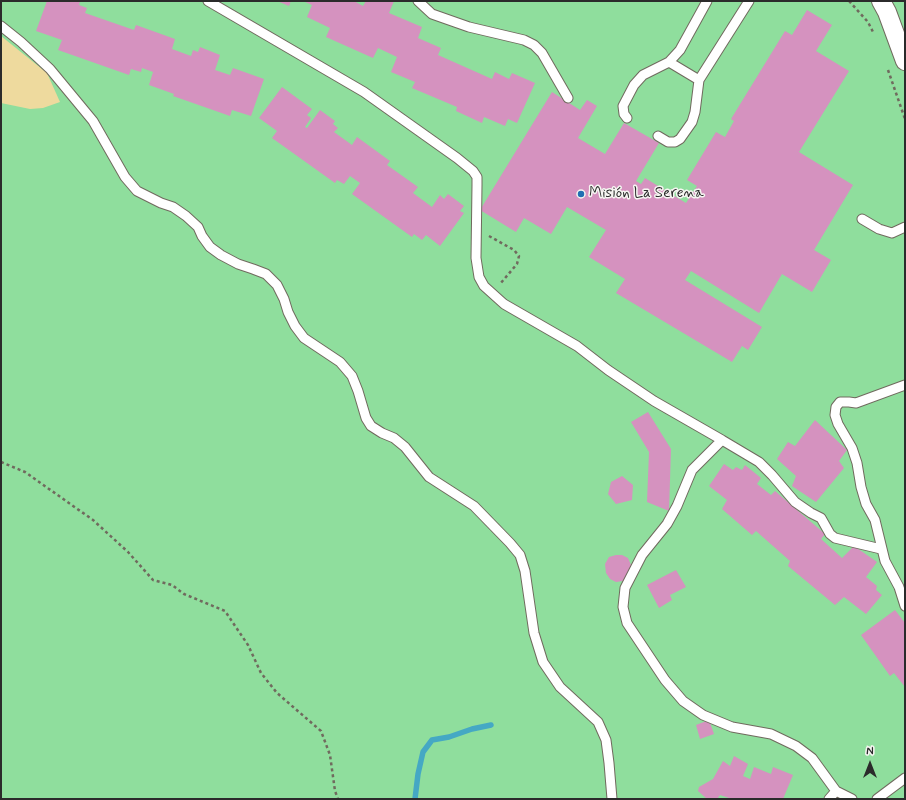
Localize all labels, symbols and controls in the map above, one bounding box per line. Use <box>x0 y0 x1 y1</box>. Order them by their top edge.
place label: Misión La Serena <box>589 185 704 203</box>
marker: Misión La Serena <box>576 189 586 199</box>
north arrow <box>850 744 890 784</box>
text: N <box>866 745 874 759</box>

